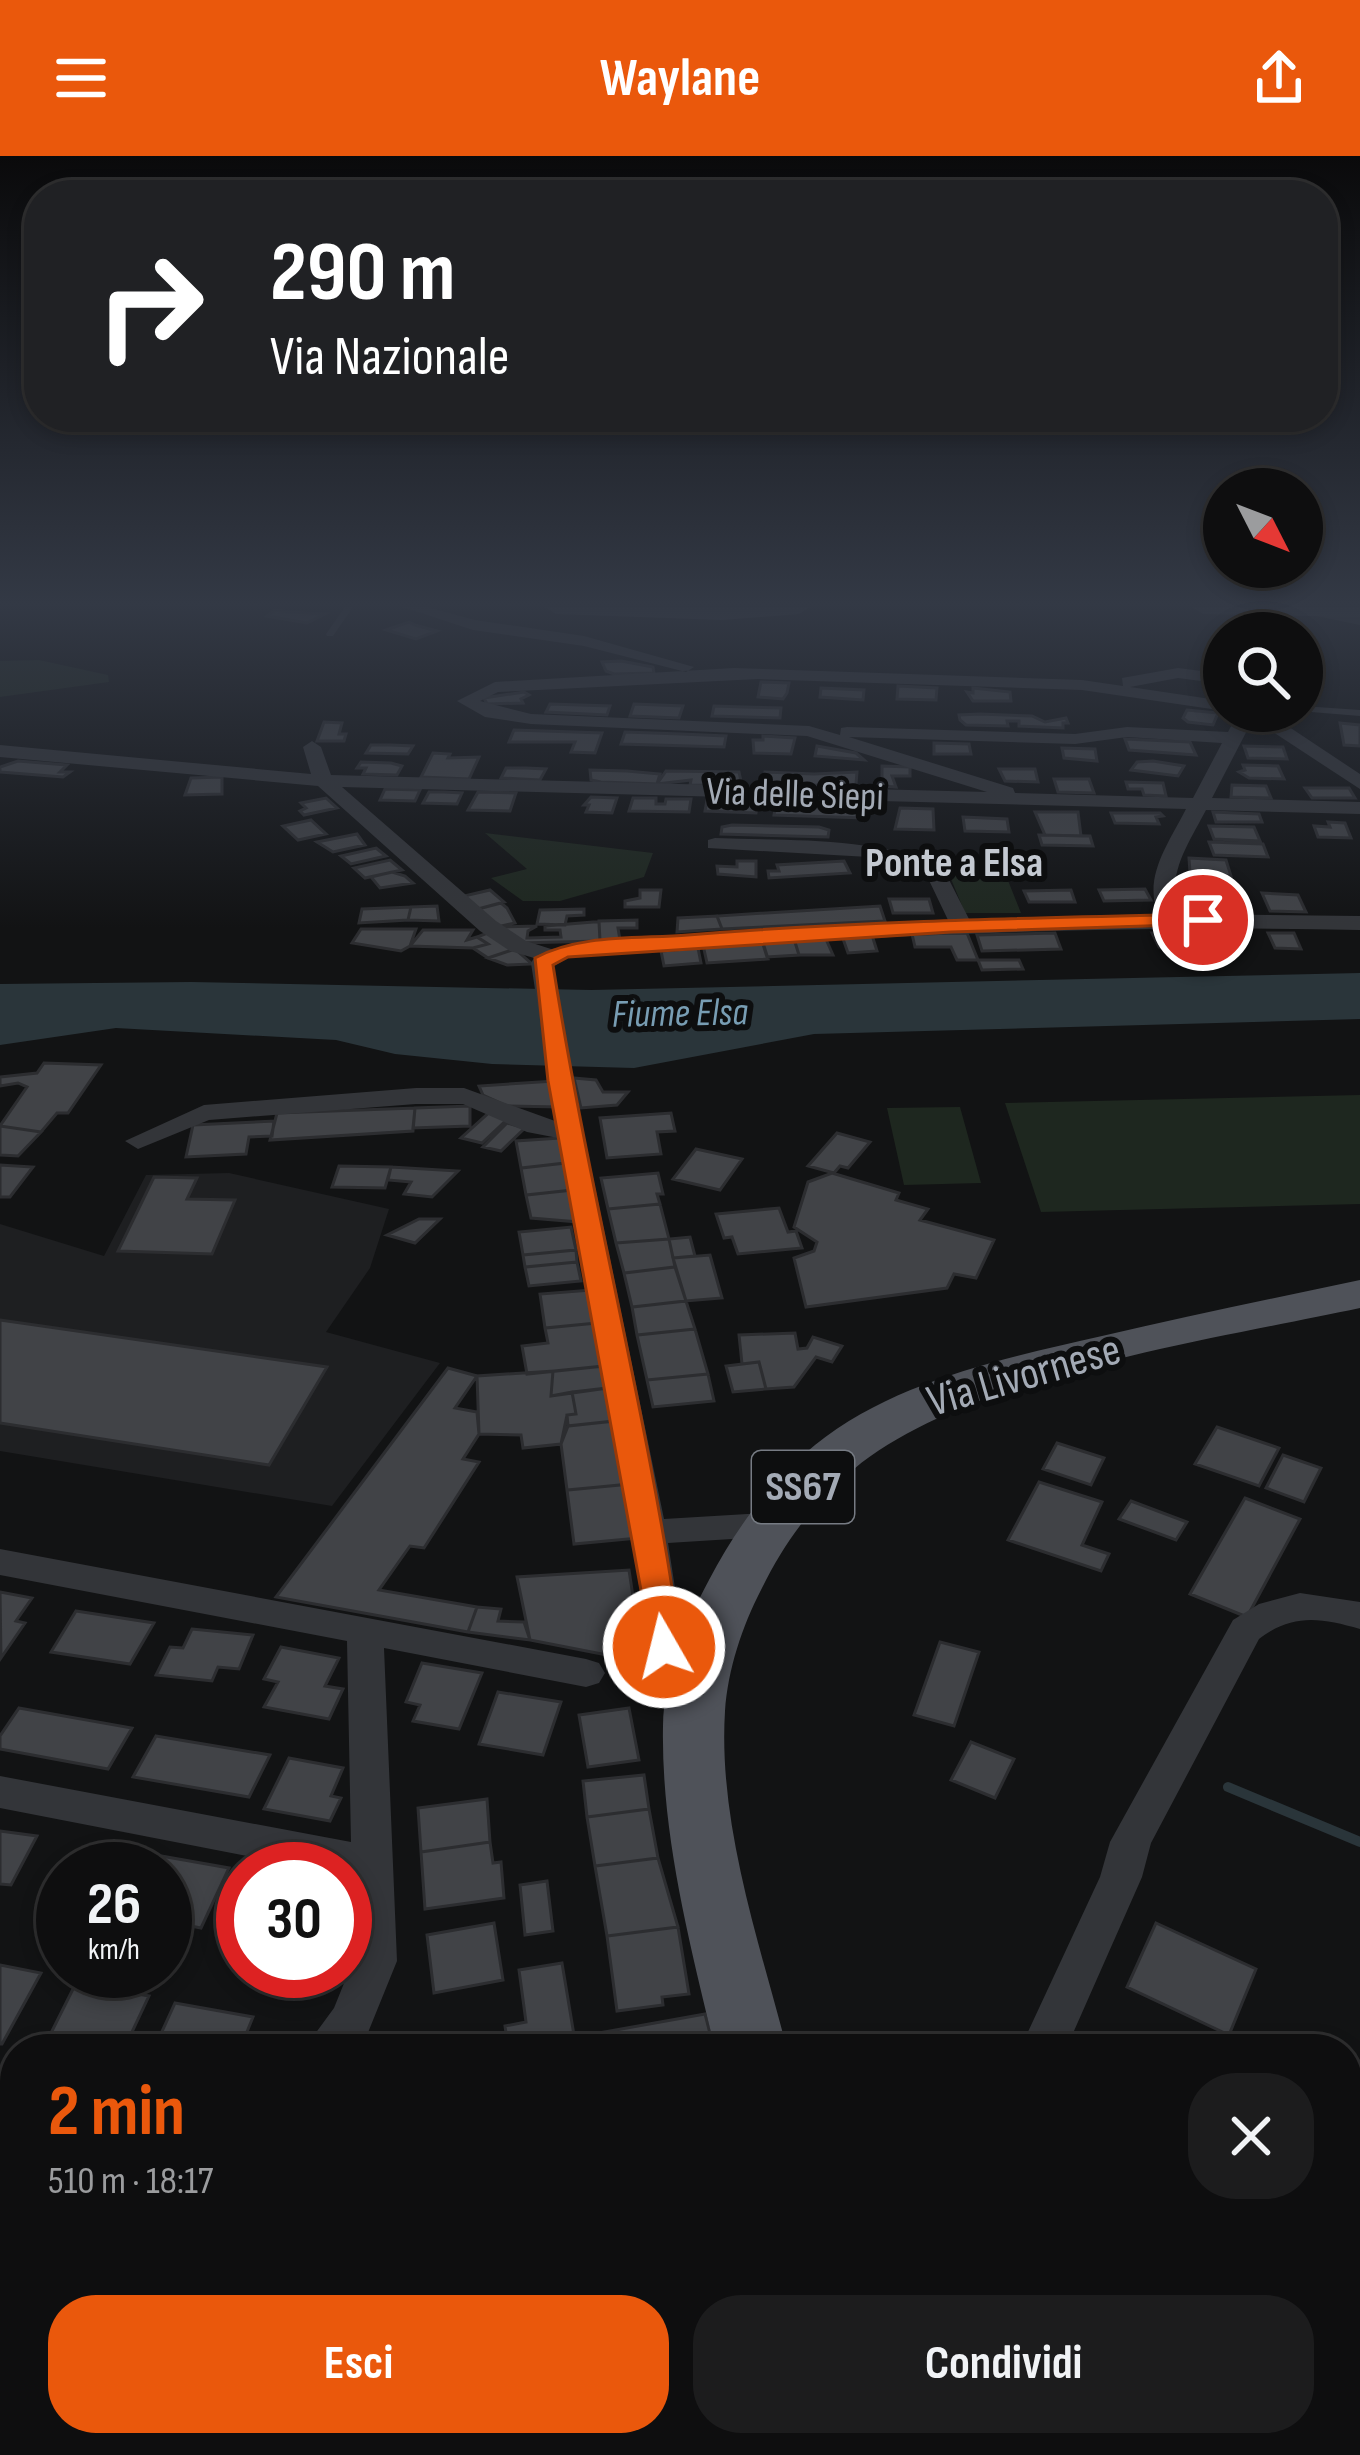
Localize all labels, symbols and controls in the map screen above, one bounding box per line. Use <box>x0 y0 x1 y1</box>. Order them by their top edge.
icon: menu <box>48 45 114 111</box>
icon: share <box>1246 45 1312 111</box>
text: Waylane <box>600 46 760 111</box>
text: 290 m <box>270 223 455 324</box>
icon: right <box>72 228 228 384</box>
text: Via Nazionale <box>270 325 510 390</box>
north arrow <box>1203 468 1323 588</box>
map controls <box>1203 468 1323 732</box>
button: search <box>1203 612 1323 732</box>
street label: Via delle Siepi <box>706 768 884 822</box>
district label: Ponte a Elsa <box>865 838 1043 889</box>
pin <box>1152 869 1254 971</box>
icon: arrive <box>1170 887 1236 953</box>
water label: Fiume Elsa <box>611 989 749 1039</box>
street label: Via Livornese <box>921 1322 1127 1430</box>
road number: SS67 <box>752 1451 854 1523</box>
position arrow <box>601 1584 727 1710</box>
speed limit sign: 30 <box>216 1842 372 1998</box>
text: 26 <box>87 1869 141 1941</box>
text: km/h <box>88 1932 140 1968</box>
text: 2 min <box>48 2069 185 2156</box>
button: close <box>1188 2073 1314 2199</box>
text: 510 m · 18:17 <box>48 2158 213 2205</box>
button: Esci <box>48 2295 669 2433</box>
button: Condividi <box>693 2295 1314 2433</box>

